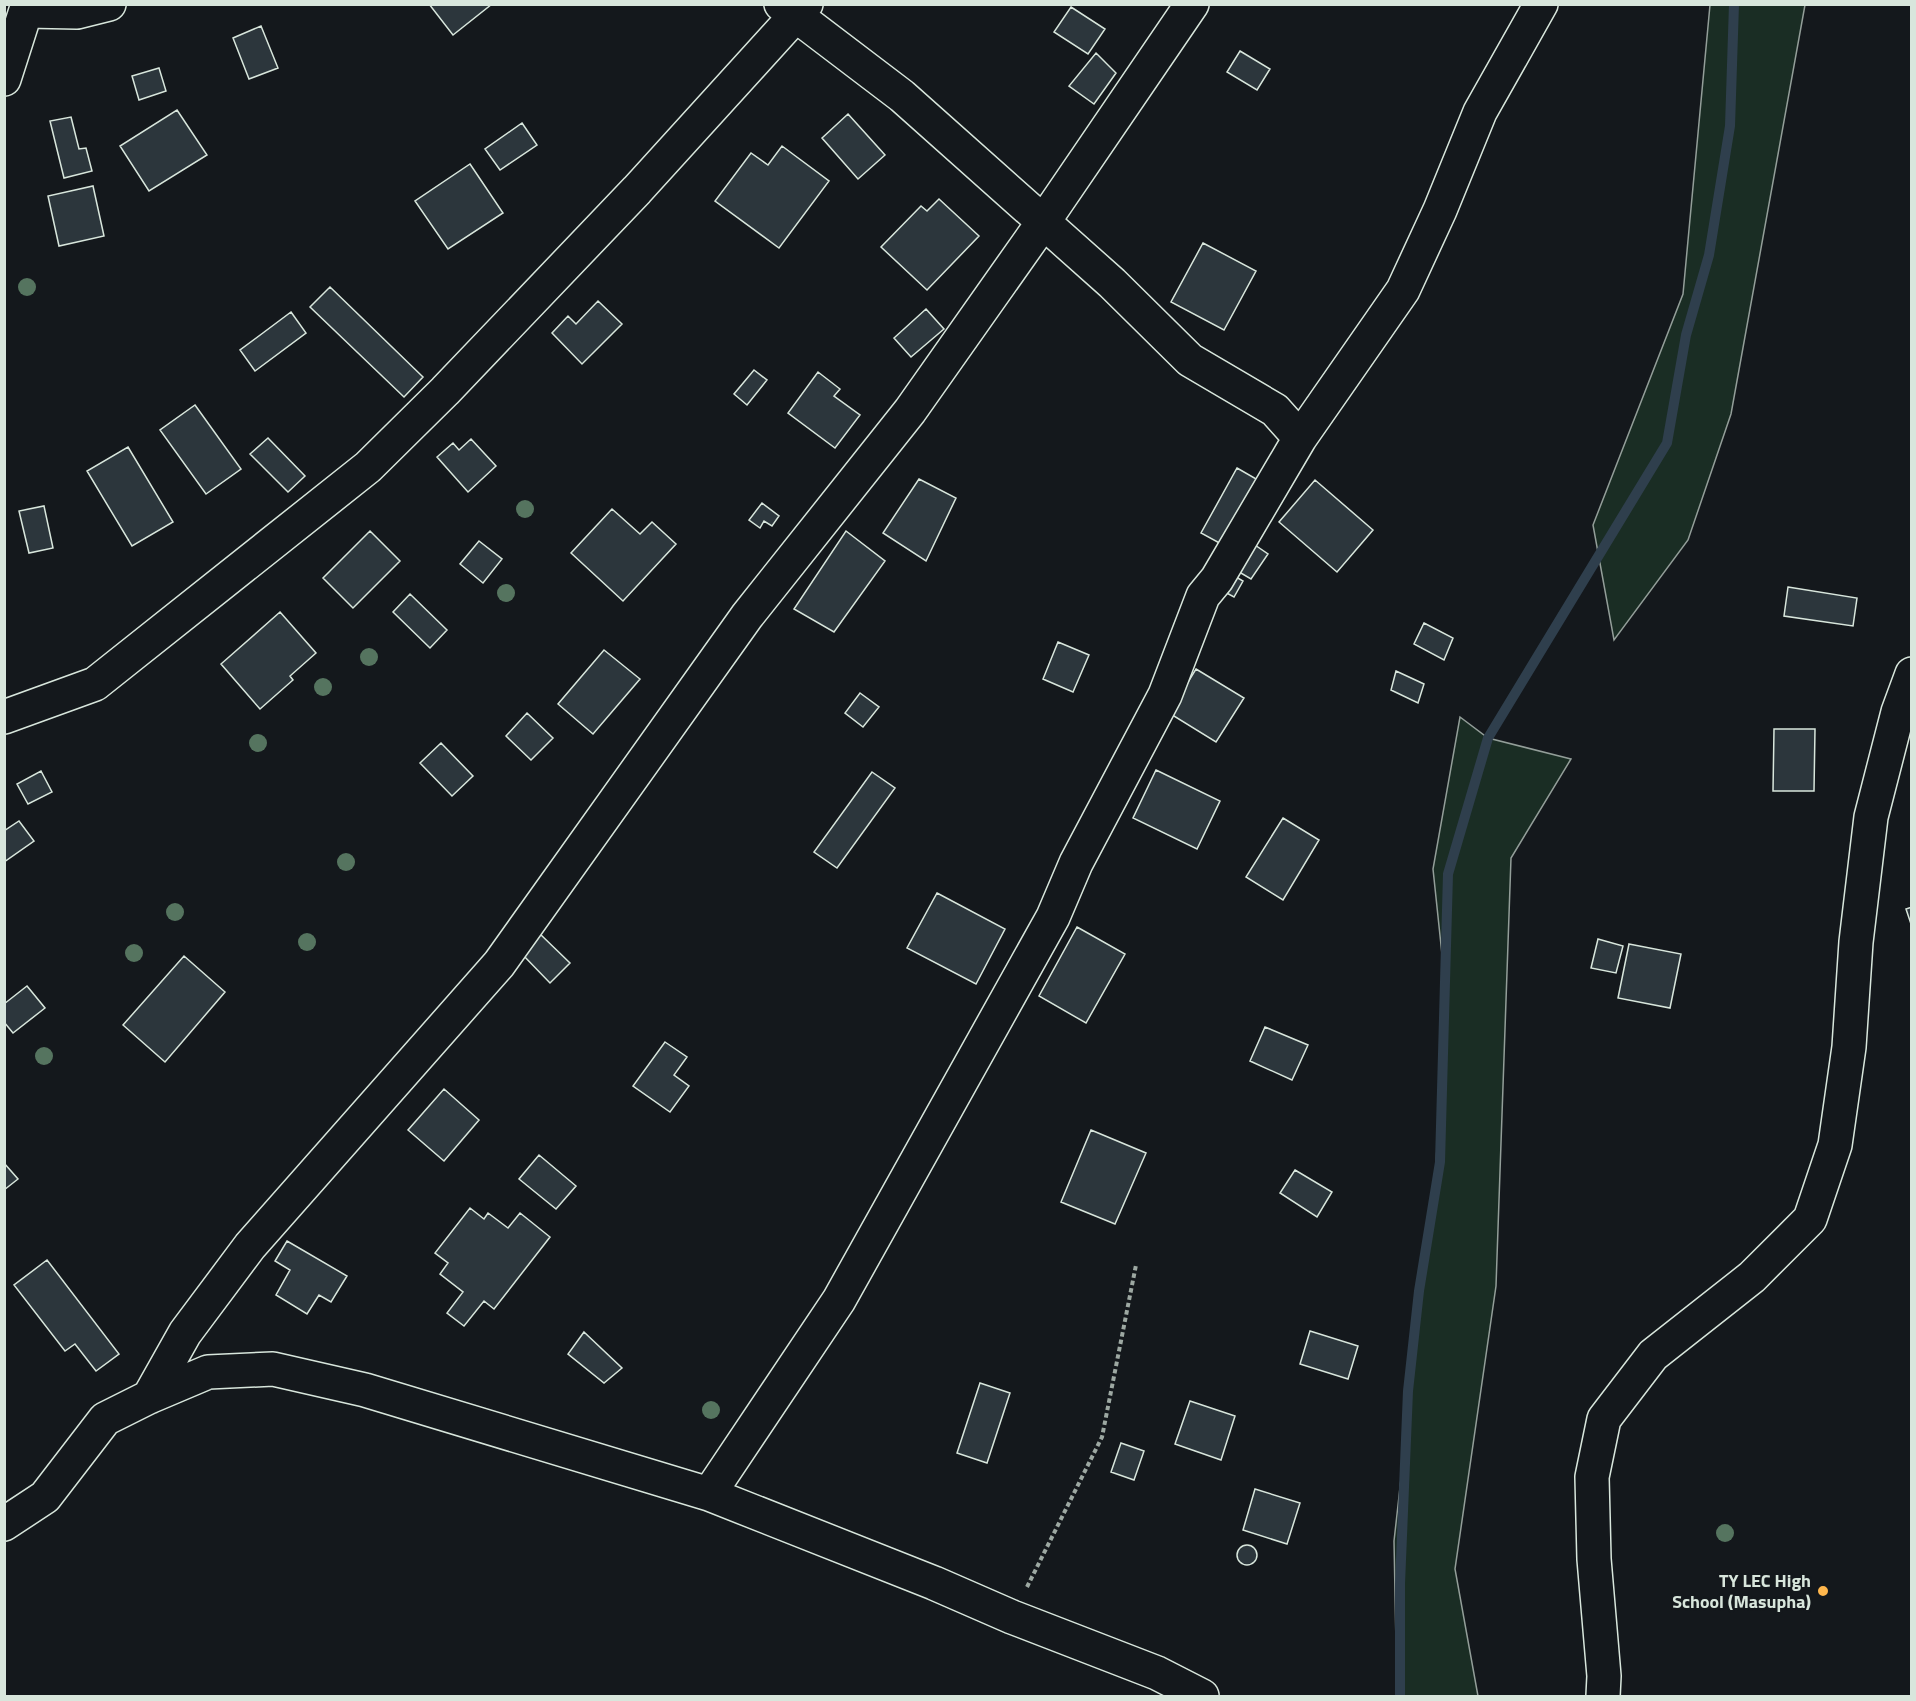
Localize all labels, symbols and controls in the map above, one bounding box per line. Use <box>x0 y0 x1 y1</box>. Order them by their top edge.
place label: TY LEC High School (Masupha) <box>1672 1567 1811 1615</box>
marker: TY LEC High School (Masupha) <box>1816 1584 1830 1598</box>

